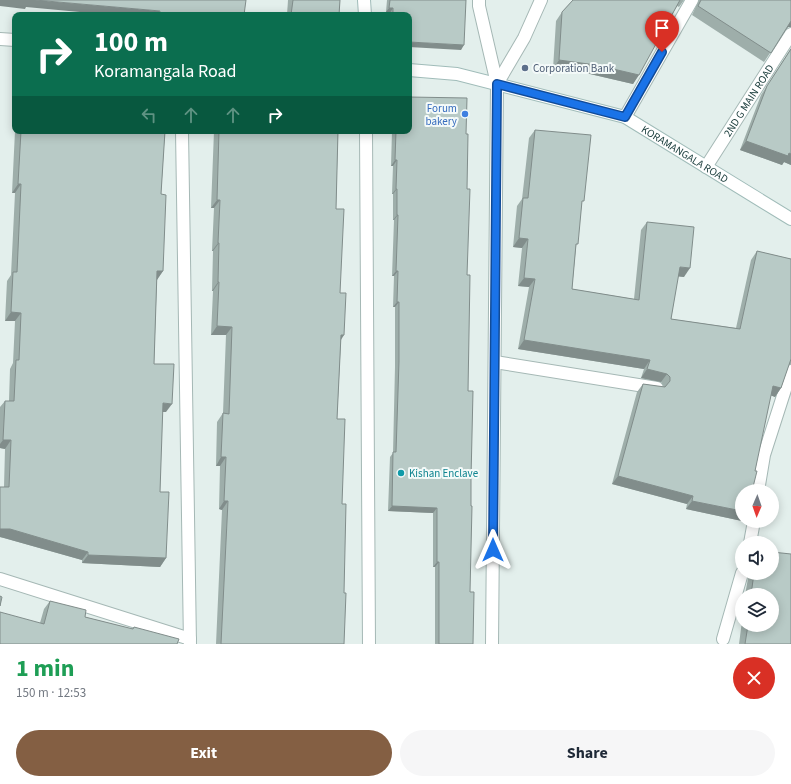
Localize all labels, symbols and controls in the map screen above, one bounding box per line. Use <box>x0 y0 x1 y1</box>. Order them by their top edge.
pin <box>645 11 679 52</box>
icon: arrive <box>651 17 673 39</box>
text: 100 m <box>94 22 168 62</box>
icon: right <box>28 28 80 80</box>
text: Koramangala Road <box>94 59 237 84</box>
place label: Corporation Bank <box>533 61 615 76</box>
street label: 2ND G MAIN ROAD <box>720 61 777 139</box>
marker: Corporation Bank <box>520 63 530 73</box>
place label: Forum bakery <box>426 101 457 129</box>
icon: left <box>138 104 160 126</box>
icon: ahead <box>180 104 202 126</box>
icon: ahead <box>222 104 244 126</box>
icon: right <box>264 104 286 126</box>
marker: Forum bakery <box>460 109 470 119</box>
street label: KORAMANGALA ROAD <box>639 121 731 186</box>
place label: Kishan Enclave <box>409 466 479 481</box>
marker: Kishan Enclave <box>396 468 406 478</box>
north arrow <box>735 484 779 528</box>
map controls <box>735 484 779 632</box>
position arrow <box>472 529 514 571</box>
button: sound <box>735 536 779 580</box>
button: layers <box>735 588 779 632</box>
text: 1 min <box>16 651 74 686</box>
button: close <box>733 657 775 699</box>
text: 150 m · 12:53 <box>16 684 86 702</box>
button: Exit <box>16 730 392 776</box>
button: Share <box>400 730 775 776</box>

